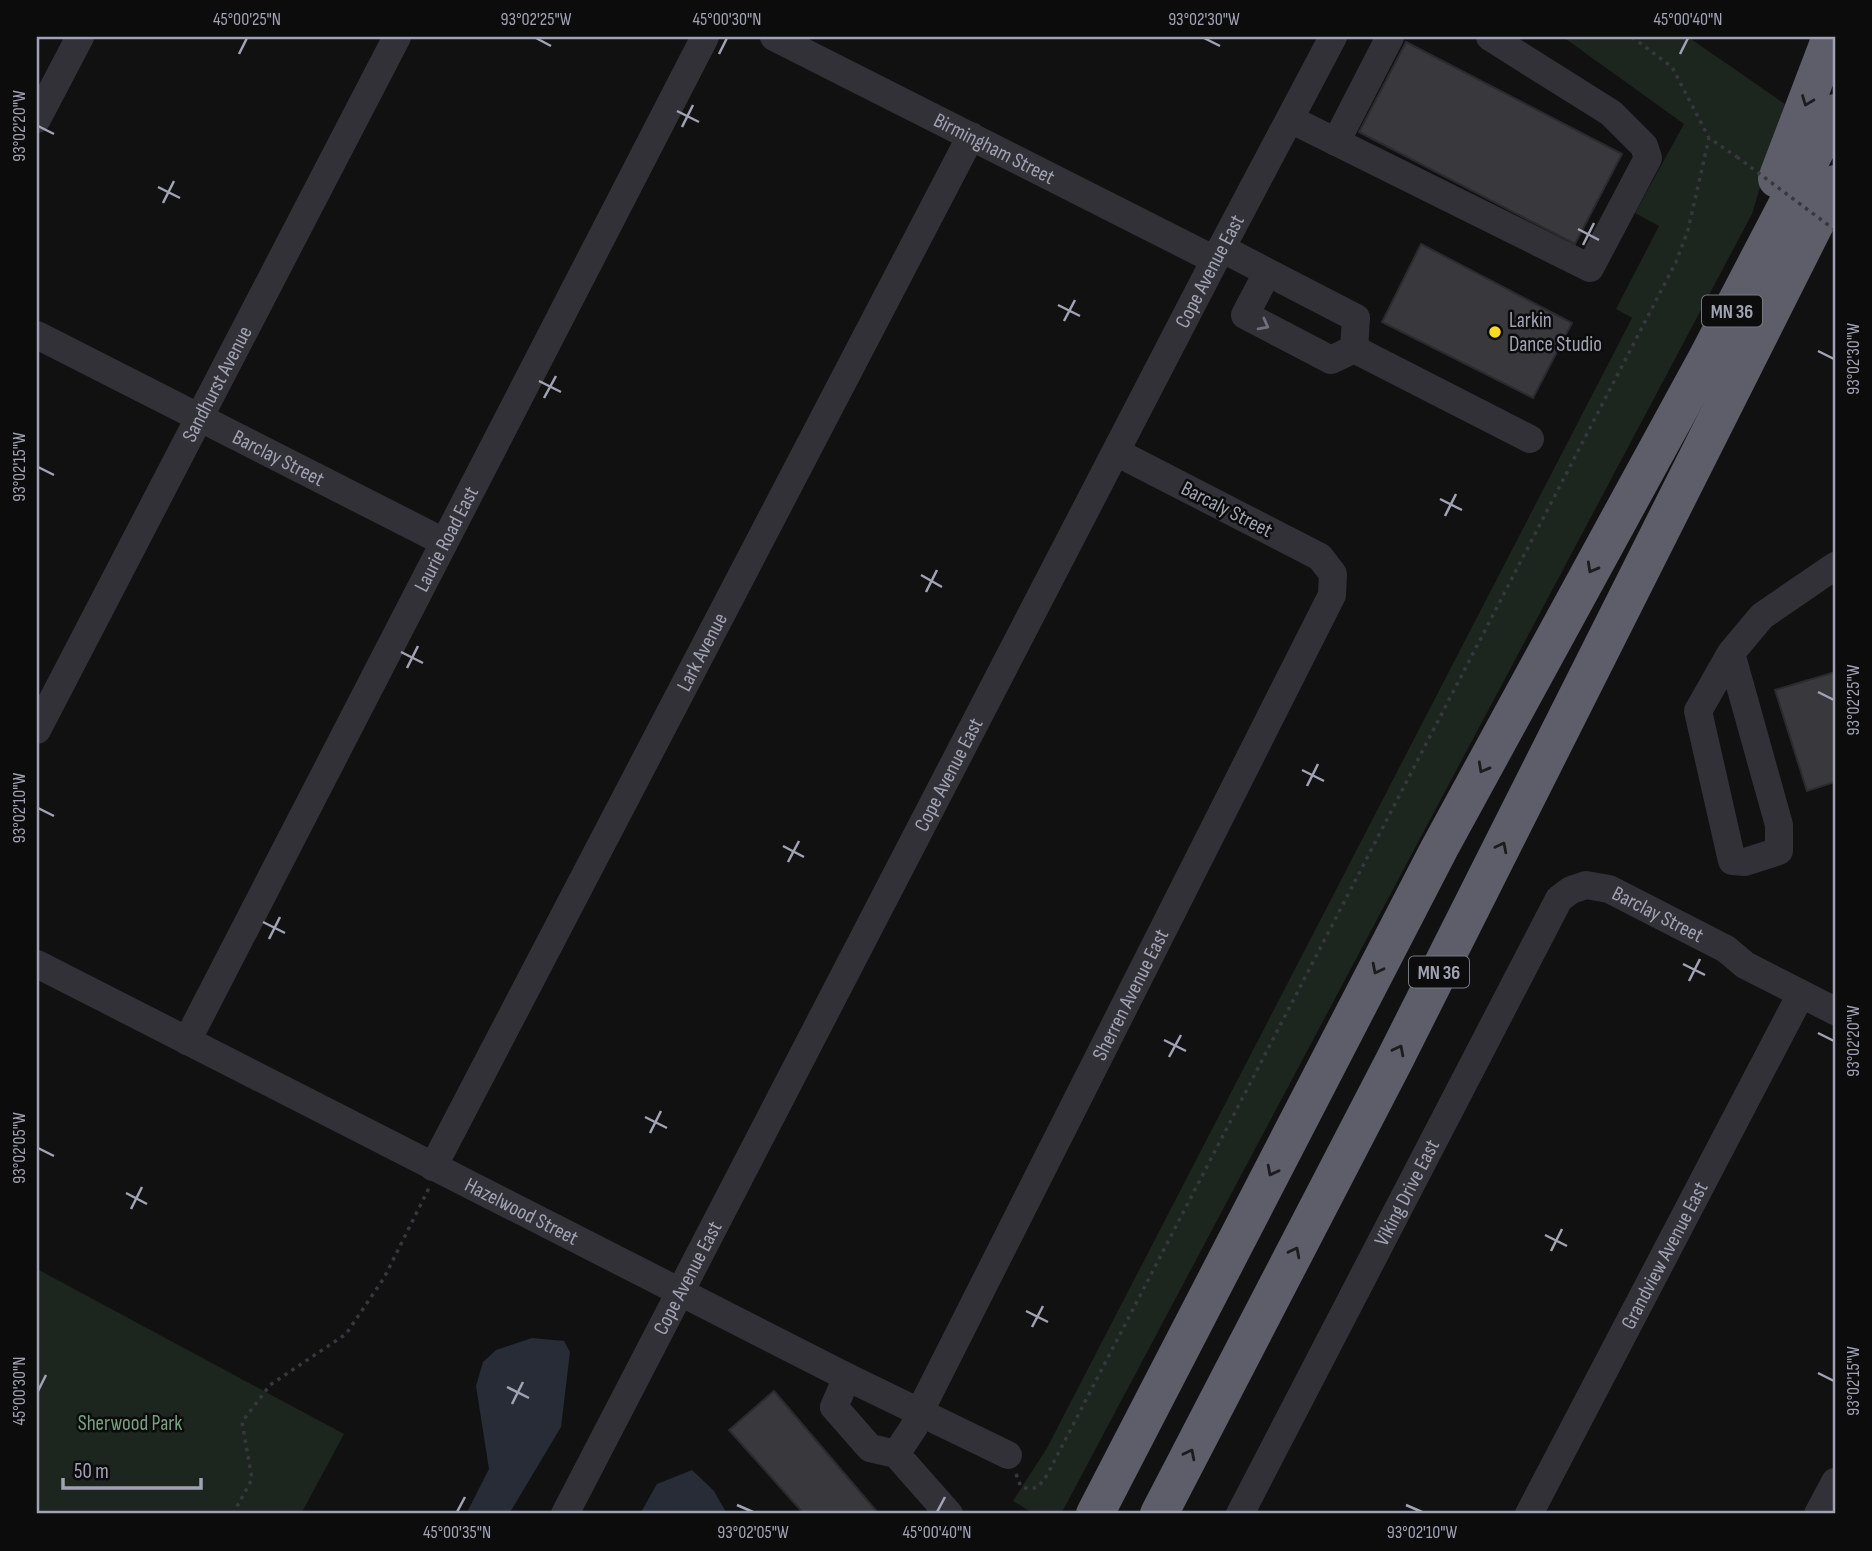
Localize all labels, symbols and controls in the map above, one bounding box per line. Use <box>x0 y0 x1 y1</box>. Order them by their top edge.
text: 45°00'25"N <box>213 9 281 30</box>
text: 93°02'25"W <box>501 9 572 30</box>
text: 45°00'30"N <box>692 9 762 30</box>
text: 93°02'30"W <box>1168 9 1240 30</box>
text: 45°00'40"N <box>1653 9 1723 30</box>
text: 93°02'20"W <box>9 90 30 162</box>
one-way arrow <box>1802 94 1816 106</box>
street label: Birmingham Street <box>929 108 1059 190</box>
street label: Cope Avenue East <box>1170 210 1250 332</box>
road number: MN 36 <box>1702 296 1762 326</box>
place label: Larkin Dance Studio <box>1509 308 1602 357</box>
one-way arrow <box>1257 316 1269 330</box>
street label: Sandhurst Avenue <box>177 322 258 446</box>
text: 93°02'30"W <box>1843 323 1864 395</box>
marker: Larkin Dance Studio <box>1487 324 1503 340</box>
street label: Barclay Street <box>228 425 328 492</box>
text: 93°02'15"W <box>9 432 30 502</box>
street label: Barcaly Street <box>1177 476 1277 543</box>
street label: Laurie Road East <box>409 482 484 596</box>
one-way arrow <box>1587 561 1600 573</box>
street label: Lark Avenue <box>672 609 733 695</box>
text: 93°02'25"W <box>1843 664 1864 735</box>
street label: Cope Avenue East <box>909 714 988 836</box>
one-way arrow <box>1478 761 1492 773</box>
text: 93°02'10"W <box>9 772 30 843</box>
one-way arrow <box>1494 842 1508 854</box>
street label: Barclay Street <box>1608 881 1708 948</box>
street label: Sherren Avenue East <box>1087 925 1174 1065</box>
road number: MN 36 <box>1409 956 1469 988</box>
one-way arrow <box>1372 962 1385 974</box>
text: 93°02'20"W <box>1843 1005 1864 1077</box>
one-way arrow <box>1391 1045 1405 1057</box>
text: 93°02'05"W <box>9 1112 30 1184</box>
street label: Viking Drive East <box>1369 1135 1445 1250</box>
one-way arrow <box>1267 1164 1281 1176</box>
street label: Hazelwood Street <box>461 1172 582 1251</box>
street label: Grandview Avenue East <box>1616 1178 1714 1333</box>
street label: Cope Avenue East <box>648 1217 728 1339</box>
one-way arrow <box>1286 1247 1300 1259</box>
text: 93°02'15"W <box>1843 1346 1864 1416</box>
text: 45°00'30"N <box>9 1356 30 1426</box>
park label: Sherwood Park <box>78 1411 182 1436</box>
scale bar <box>63 1446 201 1490</box>
one-way arrow <box>1182 1449 1195 1461</box>
text: 50 m <box>74 1459 109 1484</box>
text: 45°00'35"N <box>423 1522 491 1543</box>
text: 93°02'05"W <box>717 1522 789 1543</box>
text: 45°00'40"N <box>902 1522 972 1543</box>
text: 93°02'10"W <box>1387 1522 1458 1543</box>

